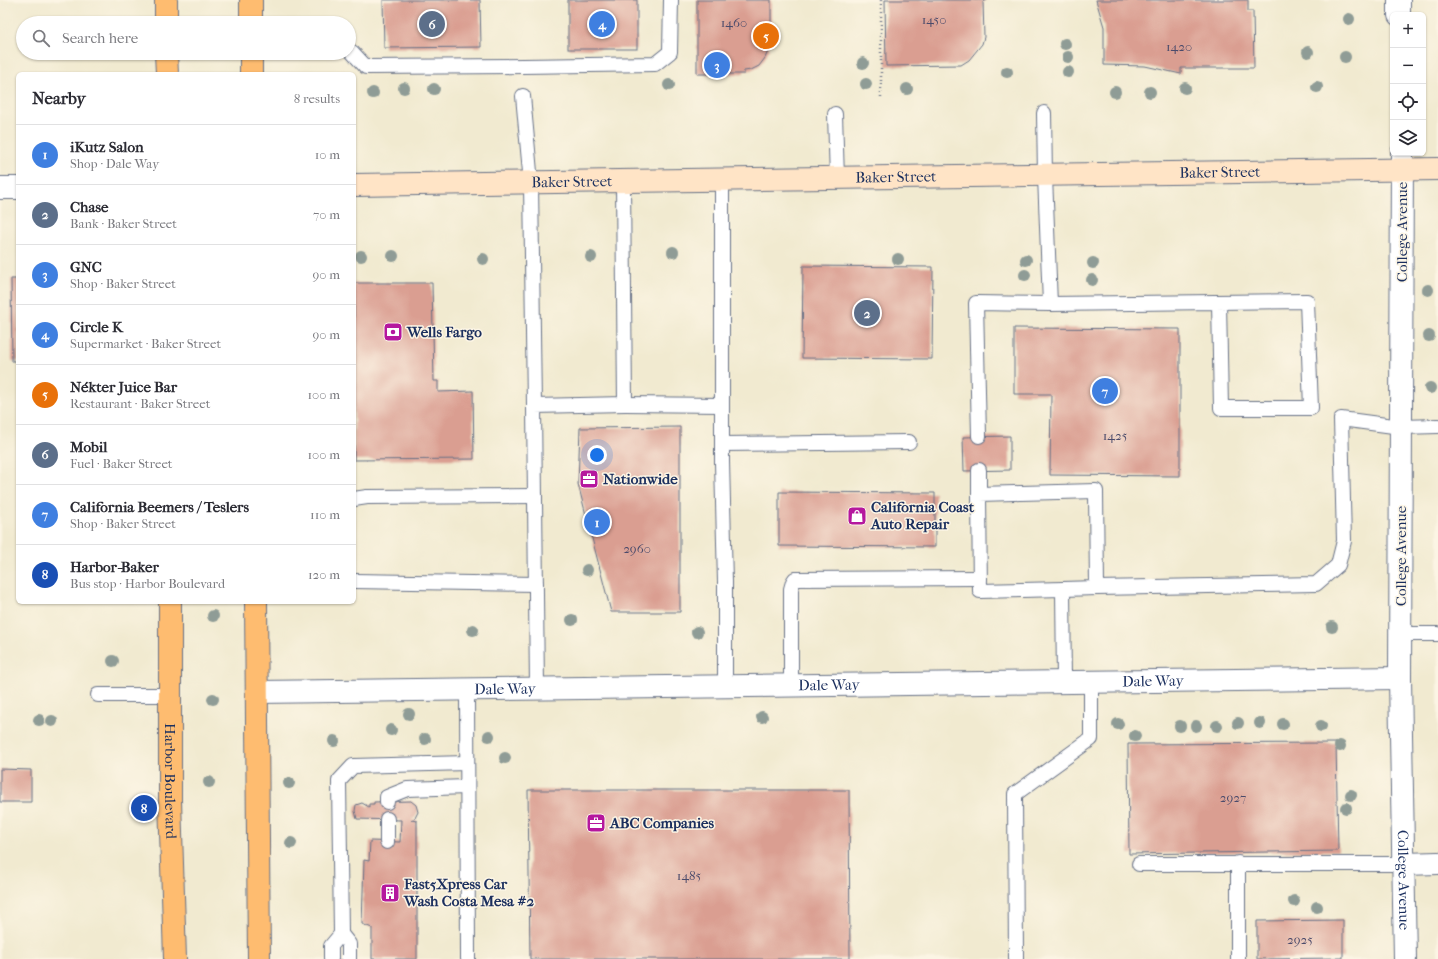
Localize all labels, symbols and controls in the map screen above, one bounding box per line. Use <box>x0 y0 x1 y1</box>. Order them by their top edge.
pin: 6 <box>419 9 445 39</box>
pin: 4 <box>589 9 615 39</box>
house number: 1450 <box>922 12 946 27</box>
map controls <box>1390 12 1426 156</box>
button: + <box>1390 12 1426 48</box>
house number: 1460 <box>721 15 747 30</box>
search box <box>16 16 356 60</box>
pin: 5 <box>753 21 779 51</box>
icon: search <box>30 27 52 49</box>
text: Search here <box>62 29 138 47</box>
house number: 1420 <box>1166 39 1192 54</box>
button: − <box>1390 48 1426 84</box>
pin: 3 <box>704 50 730 80</box>
button: locate <box>1390 84 1426 120</box>
text: Nearby <box>32 88 86 108</box>
text: 8 results <box>294 91 340 106</box>
button: layers <box>1390 120 1426 156</box>
text: iKutz Salon <box>70 138 144 156</box>
text: 1 <box>43 147 47 162</box>
text: 10 m <box>315 147 340 162</box>
text: Shop · Dale Way <box>70 156 159 171</box>
street label: Baker Street <box>1179 163 1261 182</box>
street label: Baker Street <box>855 167 937 187</box>
street label: Baker Street <box>531 172 613 191</box>
street label: College Avenue <box>1393 181 1411 282</box>
text: Chase <box>70 198 108 216</box>
text: 2 <box>42 207 48 222</box>
text: 70 m <box>313 207 340 222</box>
text: Bank · Baker Street <box>70 216 177 231</box>
text: GNC <box>70 258 102 276</box>
text: 3 <box>42 267 48 282</box>
text: 90 m <box>312 267 340 282</box>
text: Shop · Baker Street <box>70 276 176 291</box>
pin: 2 <box>854 298 880 328</box>
text: Circle K <box>70 318 123 336</box>
bank icon: Wells Fargo <box>382 321 404 343</box>
place label: Wells Fargo <box>406 323 482 341</box>
text: 4 <box>41 327 49 342</box>
text: 90 m <box>312 327 340 342</box>
text: Supermarket · Baker Street <box>70 336 221 351</box>
pin: 7 <box>1092 376 1118 406</box>
text: Nékter Juice Bar <box>70 378 177 396</box>
text: 5 <box>42 387 48 402</box>
text: 100 m <box>307 387 340 402</box>
text: Restaurant · Baker Street <box>70 396 210 411</box>
house number: 1425 <box>1103 428 1128 443</box>
text: Mobil <box>70 438 107 456</box>
your location <box>587 445 607 465</box>
text: 6 <box>41 447 49 462</box>
text: 100 m <box>307 447 340 462</box>
text: Fuel · Baker Street <box>70 456 172 471</box>
office icon: Nationwide <box>578 468 600 490</box>
place label: Nationwide <box>603 470 678 488</box>
text: California Beemers / Teslers <box>70 498 249 516</box>
place label: California Coast Auto Repair <box>870 498 975 533</box>
shop icon: California Coast Auto Repair <box>846 505 868 527</box>
street label: College Avenue <box>1392 505 1410 606</box>
text: 7 <box>42 507 48 522</box>
text: 110 m <box>310 507 340 522</box>
pin: 1 <box>584 507 610 537</box>
text: Shop · Baker Street <box>70 516 176 531</box>
house number: 2960 <box>623 541 651 556</box>
text: Harbor-Baker <box>70 558 159 576</box>
text: 8 <box>42 567 48 582</box>
text: 120 m <box>308 567 340 582</box>
text: Bus stop · Harbor Boulevard <box>70 576 225 591</box>
street label: Dale Way <box>1122 672 1185 690</box>
street label: Dale Way <box>798 676 861 694</box>
street label: Dale Way <box>474 680 537 698</box>
street label: Harbor Boulevard <box>161 723 180 840</box>
house number: 2927 <box>1220 790 1246 805</box>
pin: 8 <box>131 793 157 823</box>
office icon: ABC Companies <box>585 812 607 834</box>
place label: ABC Companies <box>609 814 714 832</box>
street label: College Avenue <box>1394 830 1413 931</box>
house number: 1485 <box>677 868 702 883</box>
place label: Fast5Xpress Car Wash Costa Mesa #2 <box>403 875 535 910</box>
building icon: Fast5Xpress Car Wash Costa Mesa #2 <box>379 882 401 904</box>
house number: 2925 <box>1287 932 1313 947</box>

